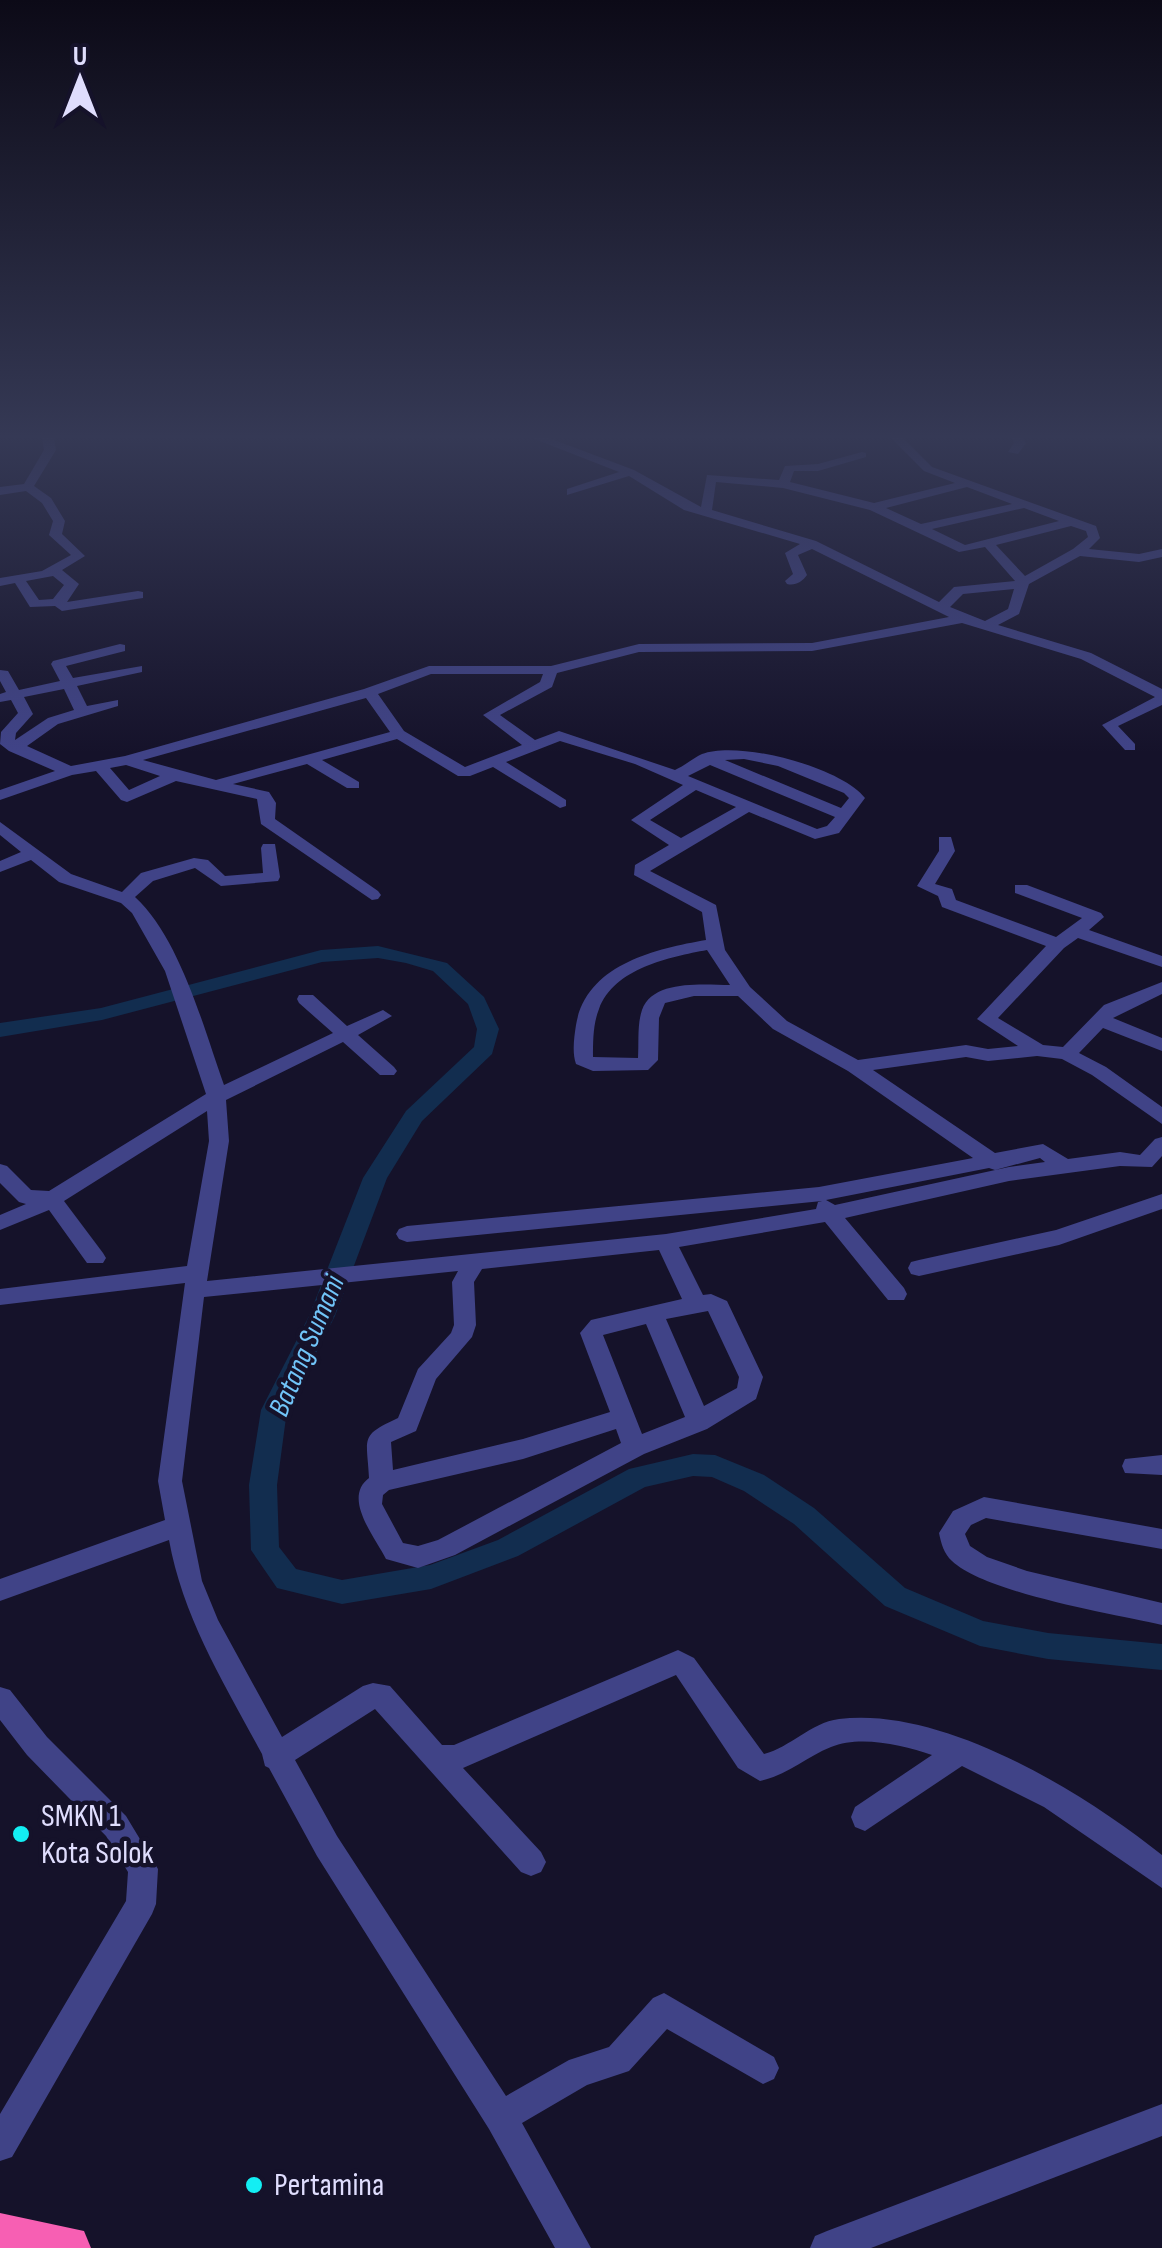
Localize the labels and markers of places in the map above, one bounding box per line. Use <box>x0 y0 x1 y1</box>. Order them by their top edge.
place label: SMKN 1 Kota Solok <box>41 1797 154 1873</box>
marker: SMKN 1 Kota Solok <box>10 1823 32 1845</box>
place label: Pertamina <box>274 2166 384 2205</box>
marker: Pertamina <box>243 2174 265 2196</box>

